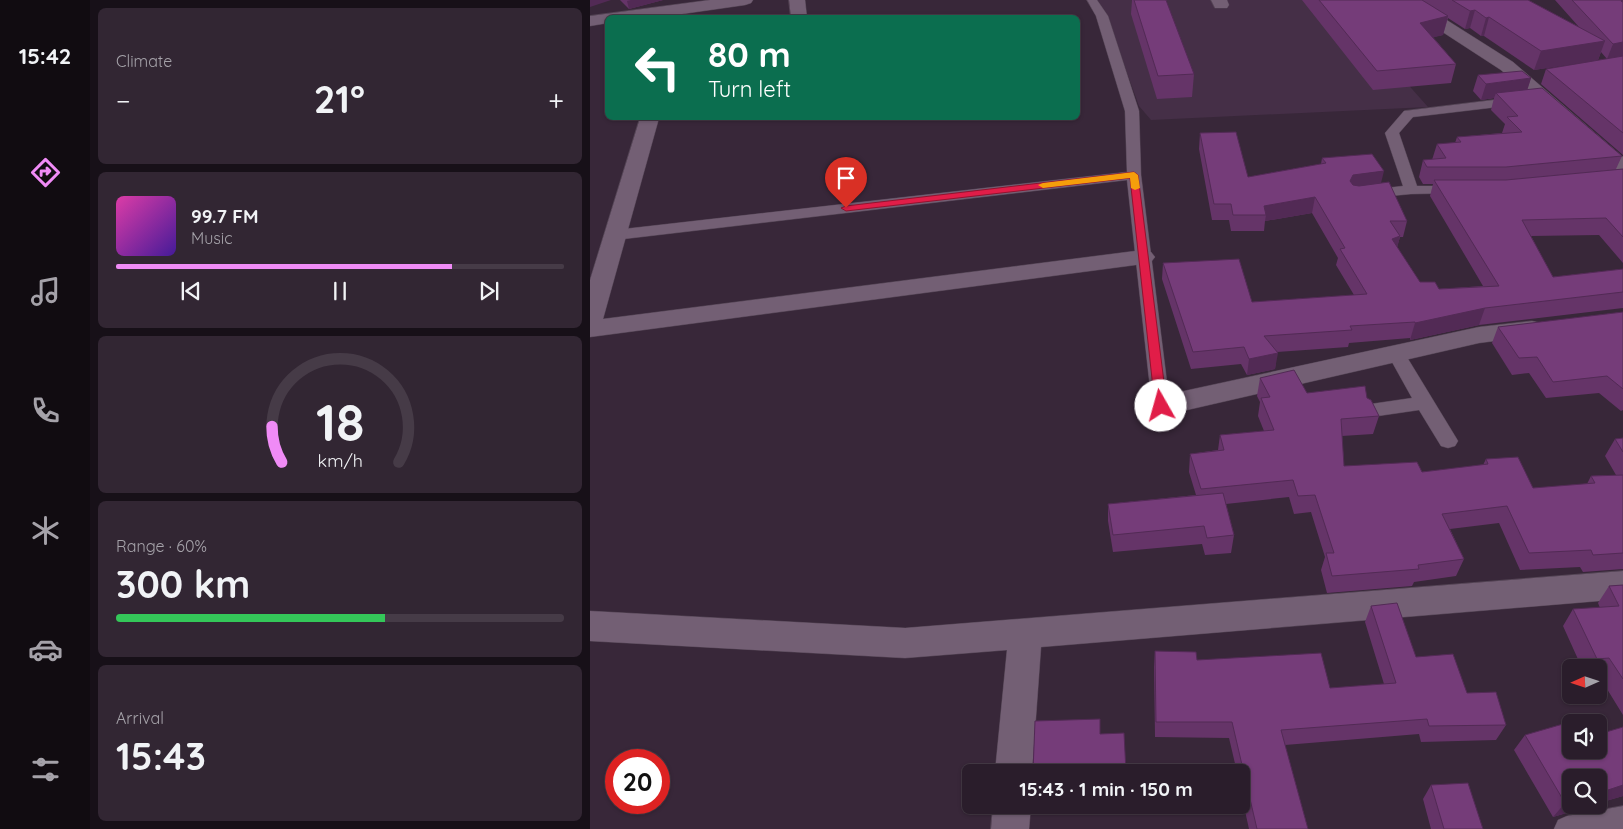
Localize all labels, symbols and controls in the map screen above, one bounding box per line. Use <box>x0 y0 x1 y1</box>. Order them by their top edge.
text: 80 m <box>708 32 791 76</box>
icon: left <box>625 35 690 100</box>
text: 15:42 <box>19 42 71 70</box>
text: Climate <box>116 51 172 71</box>
text: 21° <box>314 75 365 123</box>
text: Turn left <box>708 75 791 103</box>
text: − <box>116 83 131 118</box>
text: + <box>548 83 564 118</box>
icon: directions <box>28 155 63 190</box>
pin <box>825 157 867 208</box>
icon: arrive <box>832 164 860 192</box>
text: 99.7 FM <box>191 204 259 228</box>
text: Music <box>191 228 233 248</box>
icon: music <box>28 274 63 309</box>
icon: previous <box>177 277 205 305</box>
icon: pause <box>326 277 354 305</box>
icon: next <box>475 277 503 305</box>
position arrow <box>1134 379 1186 431</box>
text: 18 <box>316 389 364 454</box>
icon: phone <box>28 393 63 428</box>
text: km/h <box>317 449 363 471</box>
icon: climate <box>28 513 63 548</box>
text: Range · 60% <box>116 536 207 556</box>
text: 300 km <box>116 560 250 608</box>
icon: car <box>28 632 63 667</box>
north arrow <box>1562 659 1608 704</box>
map controls <box>1562 659 1607 814</box>
text: Arrival <box>116 708 164 728</box>
button: sound <box>1562 714 1607 759</box>
text: 15:43 <box>116 732 206 780</box>
speed limit sign: 20 <box>605 749 670 814</box>
icon: filters <box>28 752 63 787</box>
button: search <box>1562 769 1607 814</box>
text: 15:43 · 1 min · 150 m <box>1019 777 1193 801</box>

